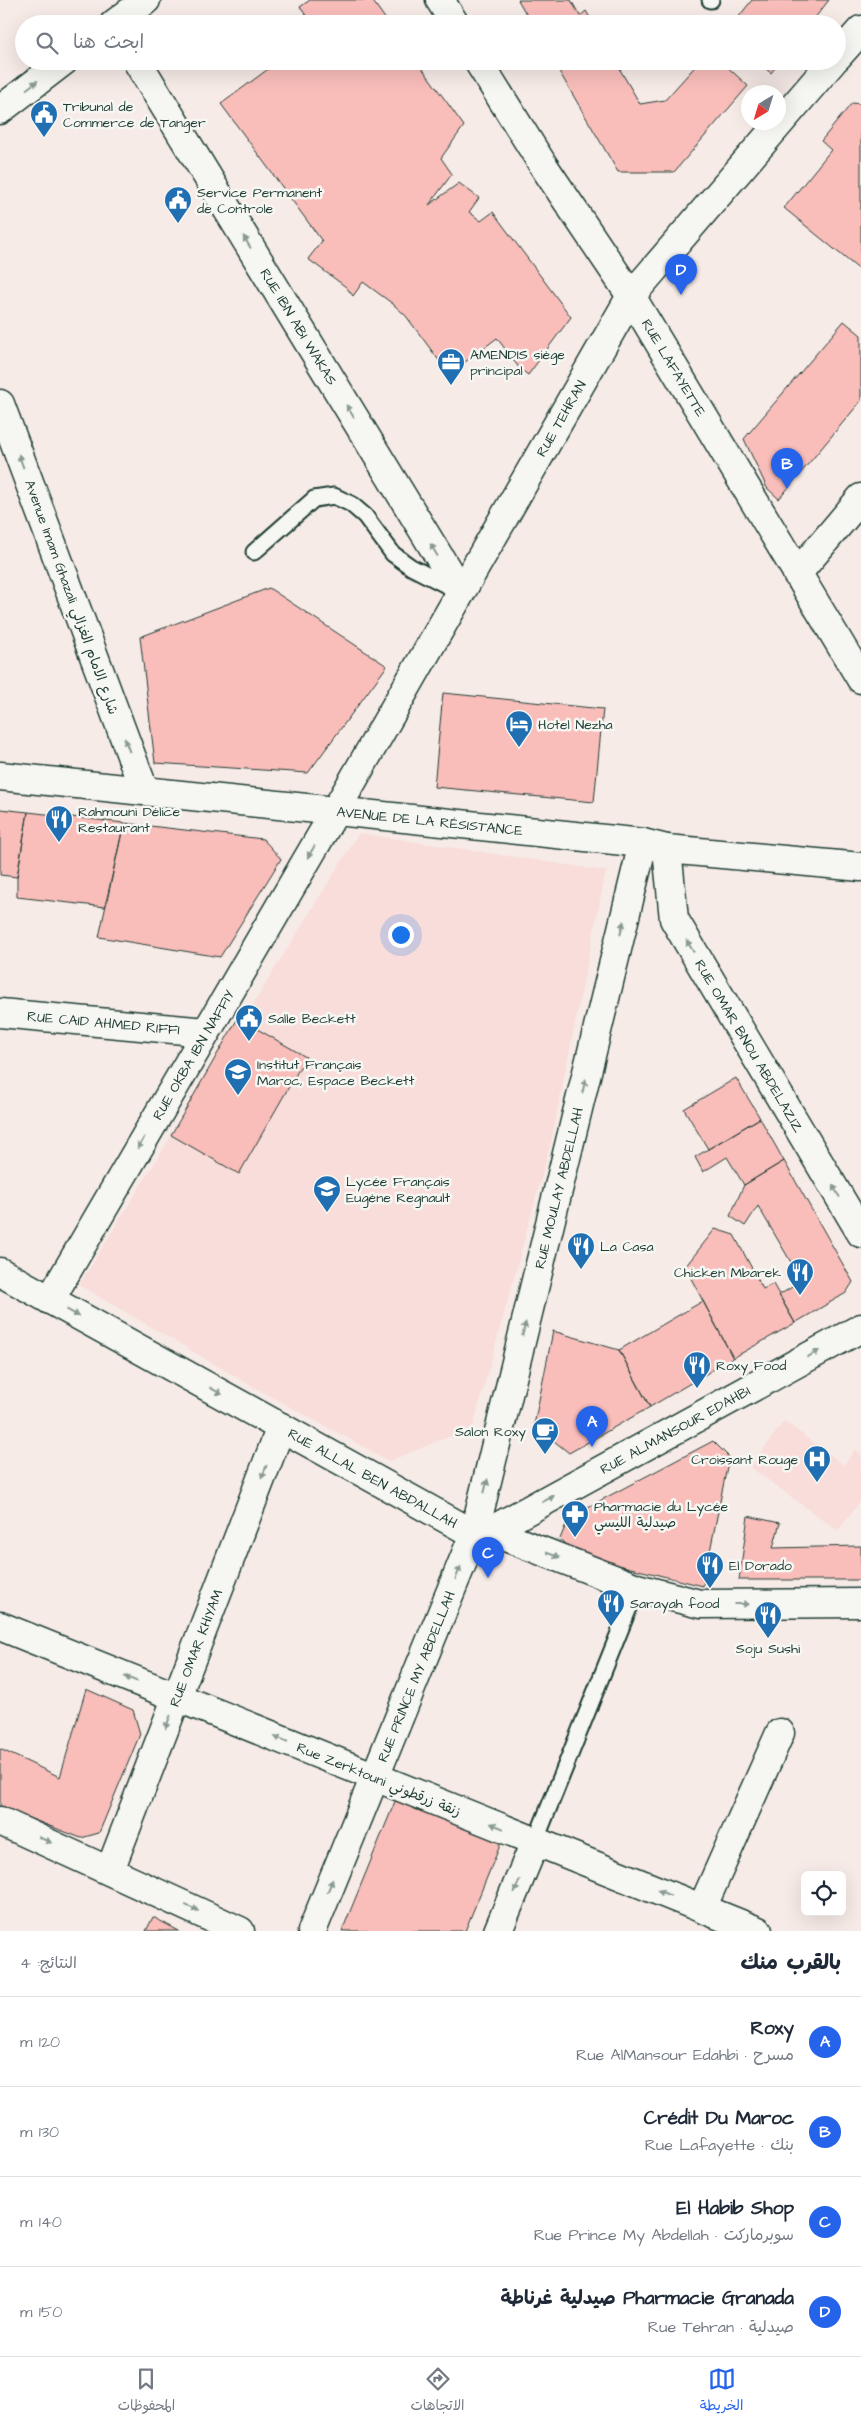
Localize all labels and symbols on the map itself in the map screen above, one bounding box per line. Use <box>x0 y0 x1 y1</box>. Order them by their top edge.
one-way arrow <box>25 80 38 91</box>
north arrow <box>741 85 786 130</box>
place label: Tribunal de Commerce de Tanger <box>63 97 206 133</box>
public building icon: Tribunal de Commerce de Tanger <box>29 99 59 138</box>
place label: Service Permanent de Controle <box>197 183 323 219</box>
public building icon: Service Permanent de Controle <box>163 185 193 224</box>
one-way arrow <box>243 236 252 249</box>
pin: D <box>665 254 697 295</box>
street label: RUE IBN ABI WAKAS <box>255 265 341 389</box>
street label: RUE LAFAYETTE <box>636 316 711 421</box>
place label: AMENDIS siège principal <box>470 345 565 381</box>
office icon: AMENDIS siège principal <box>436 347 466 386</box>
street label: RUE TEHRAN <box>532 377 592 461</box>
one-way arrow <box>345 404 354 417</box>
pin: B <box>771 448 803 489</box>
one-way arrow <box>17 453 25 468</box>
street label: Avenue Imam Ghazali شارع الامام الغزالي <box>17 477 123 718</box>
one-way arrow <box>430 543 439 556</box>
hotel icon: Hotel Nezha <box>504 709 534 748</box>
place label: Hotel Nezha <box>538 715 613 735</box>
one-way arrow <box>123 737 130 752</box>
place label: Rahmouni Délice Restaurant <box>78 802 180 838</box>
street label: AVENUE DE LA RÉSISTANCE <box>336 802 524 841</box>
restaurant icon: Rahmouni Délice Restaurant <box>44 804 74 843</box>
one-way arrow <box>307 845 316 858</box>
one-way arrow <box>618 920 626 935</box>
your location <box>388 922 414 948</box>
one-way arrow <box>686 940 695 953</box>
street label: RUE OMAR BNOU ABDELAZIZ <box>689 956 808 1137</box>
street label: RUE OKBA IBN NAFFIY <box>148 986 240 1124</box>
public building icon: Salle Beckett <box>234 1003 264 1042</box>
street label: RUE CAID AHMED RIFFI <box>26 1007 181 1041</box>
place label: Salle Beckett <box>268 1009 356 1029</box>
place label: Institut Français Maroc, Espace Beckett <box>257 1055 415 1091</box>
school or university icon: Institut Français Maroc, Espace Beckett <box>223 1057 253 1096</box>
one-way arrow <box>580 1078 588 1093</box>
street label: RUE MOULAY ABDELLAH <box>530 1105 589 1271</box>
one-way arrow <box>137 1137 146 1150</box>
place label: Lycée Français Eugène Regnault <box>346 1172 451 1208</box>
school or university icon: Lycée Français Eugène Regnault <box>312 1174 342 1213</box>
one-way arrow <box>832 1185 841 1198</box>
restaurant icon: La Casa <box>566 1231 596 1270</box>
place label: La Casa <box>600 1237 654 1257</box>
restaurant icon: Chicken Mbarek <box>785 1257 815 1296</box>
place label: Chicken Mbarek <box>674 1263 781 1283</box>
one-way arrow <box>67 1308 80 1317</box>
one-way arrow <box>520 1321 528 1336</box>
restaurant icon: Roxy Food <box>682 1350 712 1389</box>
one-way arrow <box>806 1350 821 1358</box>
place label: Roxy Food <box>716 1356 786 1376</box>
street label: RUE ALMANSOUR EDAHBI <box>597 1381 754 1480</box>
one-way arrow <box>208 1387 223 1395</box>
pin: A <box>576 1406 608 1447</box>
cafe icon: Salon Roxy <box>530 1416 560 1455</box>
place label: Salon Roxy <box>455 1422 526 1442</box>
street label: RUE ALLAL BEN ABDALLAH <box>284 1424 461 1534</box>
hospital icon: Croissant Rouge <box>802 1444 832 1483</box>
place label: Croissant Rouge <box>691 1450 798 1470</box>
one-way arrow <box>259 1465 267 1480</box>
one-way arrow <box>482 1479 490 1494</box>
one-way arrow <box>541 1495 555 1503</box>
place label: Pharmacie du Lycée صيدلية الليسي <box>594 1497 729 1535</box>
pharmacy icon: Pharmacie du Lycée صيدلية الليسي <box>560 1499 590 1538</box>
pin: C <box>472 1537 504 1578</box>
restaurant icon: El Dorado <box>695 1550 725 1589</box>
one-way arrow <box>546 1551 561 1559</box>
place label: El Dorado <box>729 1556 792 1576</box>
one-way arrow <box>454 1566 462 1580</box>
street label: RUE OMAR KHIYAM <box>165 1586 229 1710</box>
street label: RUE PRINCE MY ABDELLAH <box>373 1588 461 1765</box>
restaurant icon: Sarayah food <box>596 1588 626 1627</box>
place label: Sarayah food <box>630 1594 720 1614</box>
one-way arrow <box>734 1600 750 1608</box>
restaurant icon: Soju Sushi <box>753 1600 783 1639</box>
place label: Soju Sushi <box>736 1639 800 1659</box>
one-way arrow <box>123 1674 138 1682</box>
one-way arrow <box>163 1715 171 1729</box>
one-way arrow <box>274 1735 288 1743</box>
street label: Rue Zerktouni زنقة زرقطوني <box>293 1738 464 1824</box>
one-way arrow <box>489 1822 504 1830</box>
one-way arrow <box>38 1837 52 1845</box>
one-way arrow <box>326 1878 334 1893</box>
one-way arrow <box>512 1879 520 1893</box>
one-way arrow <box>656 1889 671 1897</box>
one-way arrow <box>185 1905 199 1913</box>

